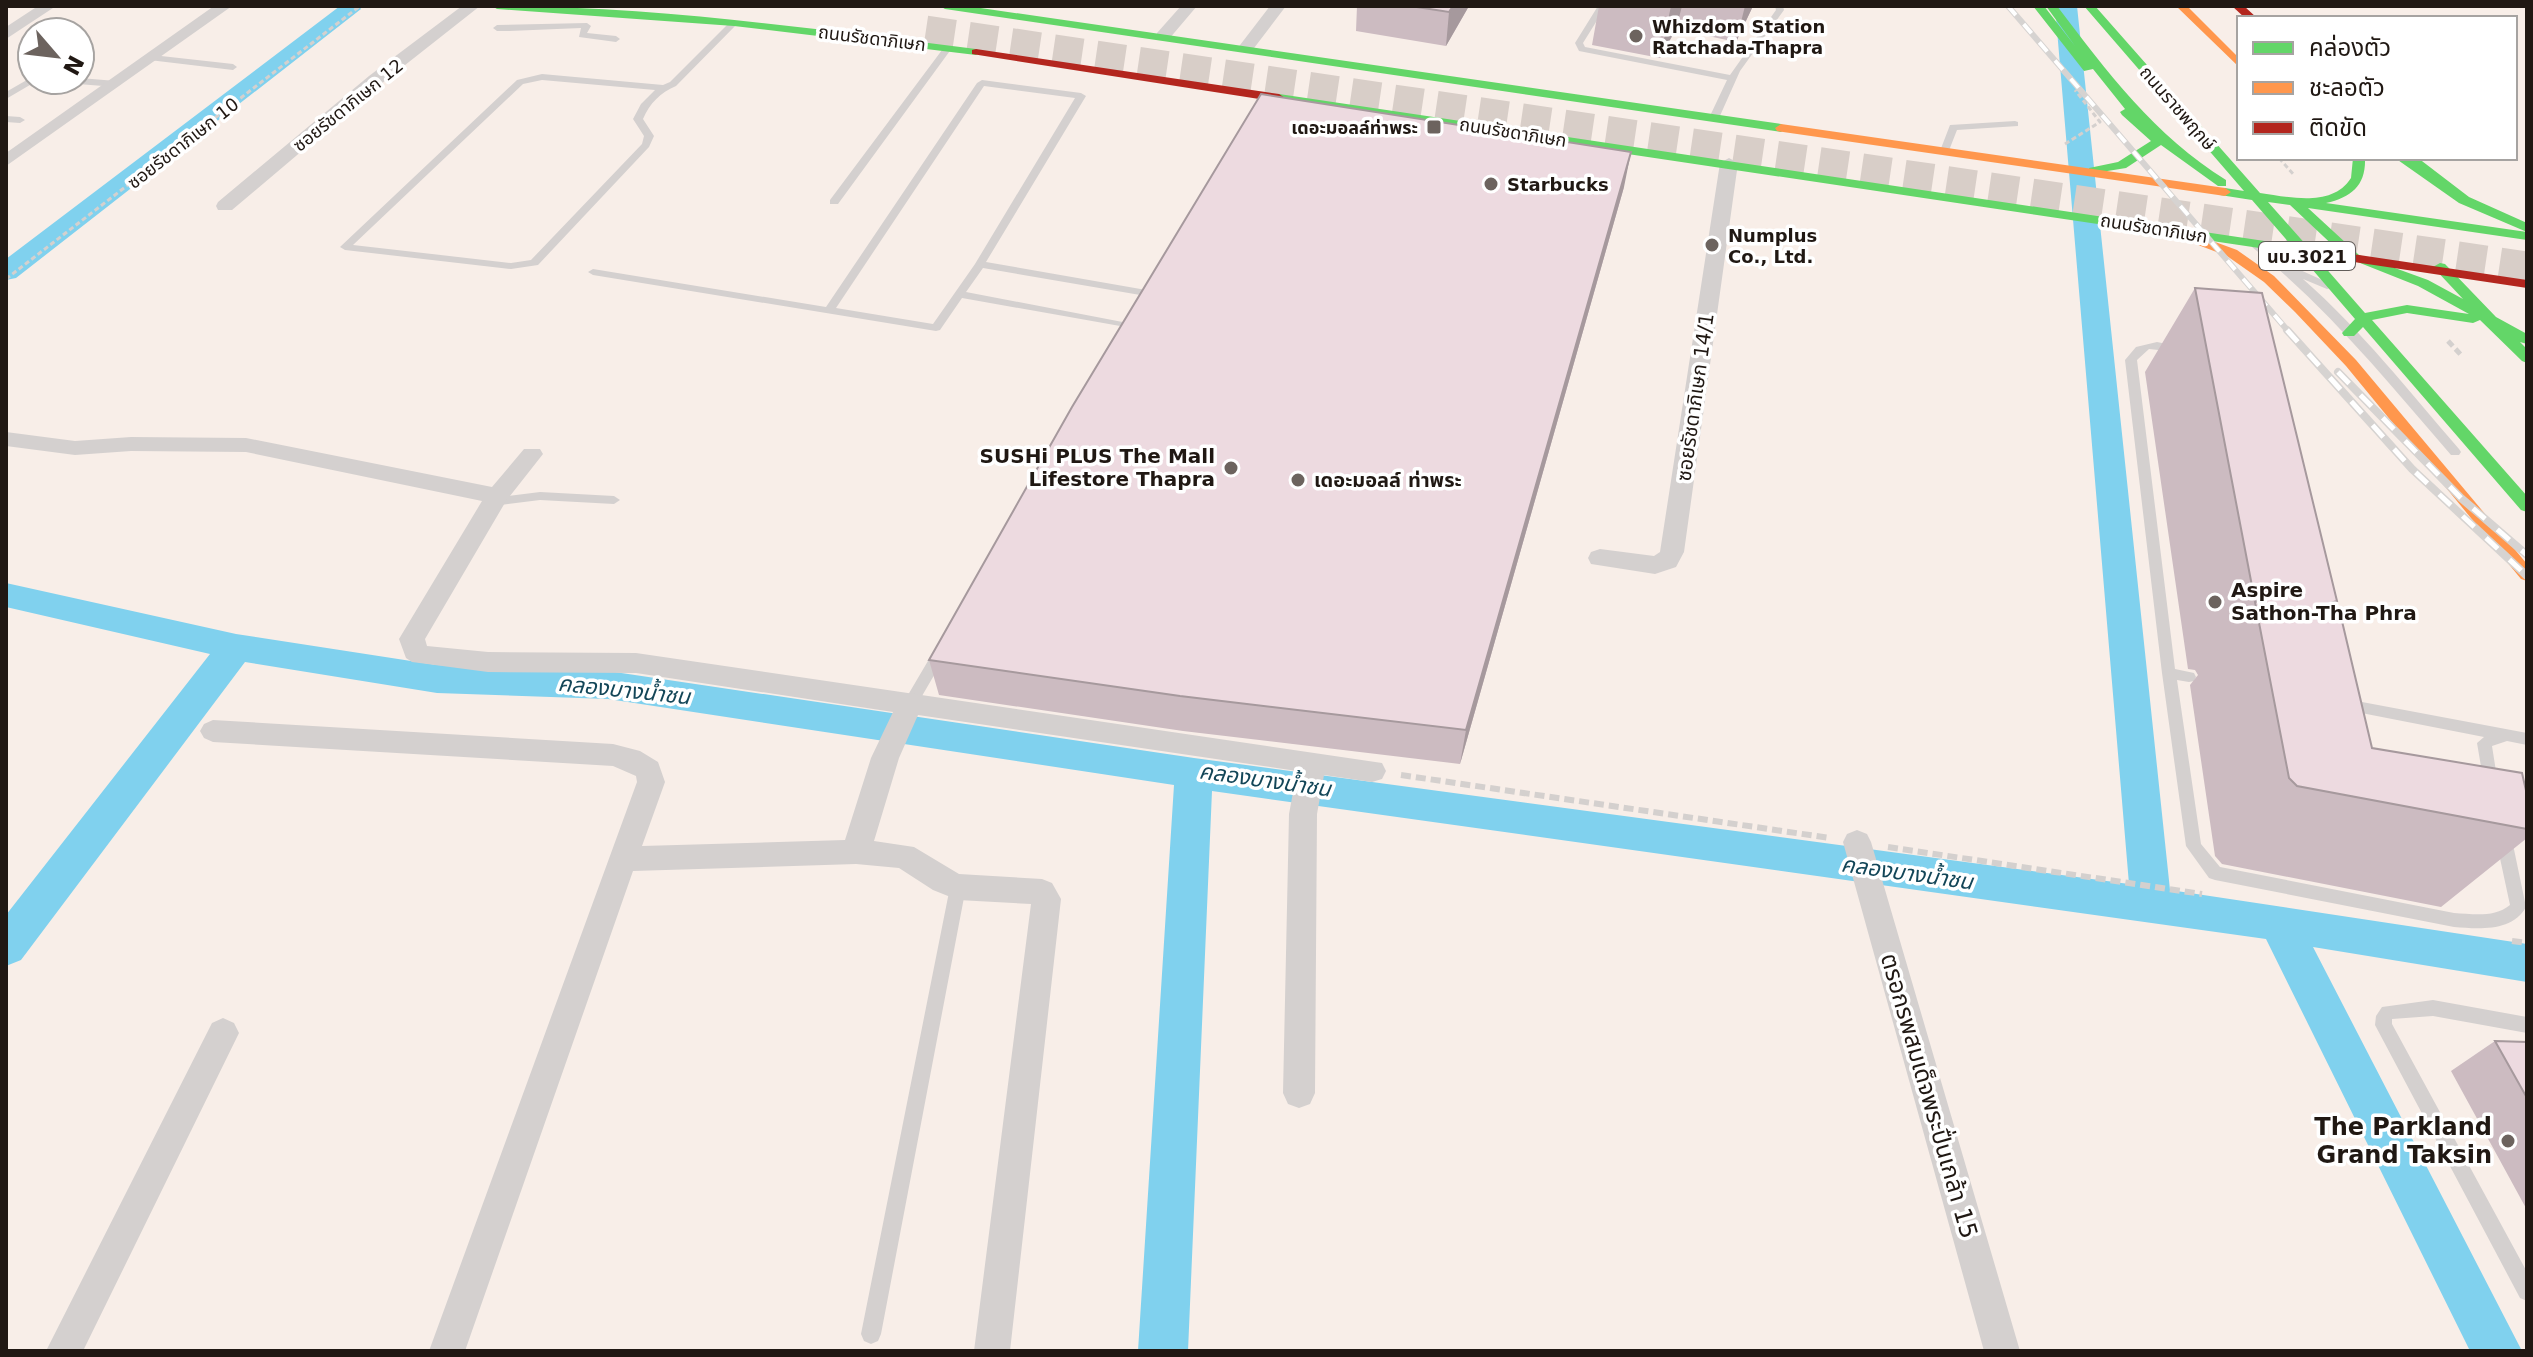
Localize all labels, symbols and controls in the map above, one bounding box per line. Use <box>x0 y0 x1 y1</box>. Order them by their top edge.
north arrow <box>16 16 96 96</box>
place label: Whizdom Station Ratchada-Thapra <box>1652 16 1825 58</box>
legend <box>2237 16 2517 160</box>
street label: ถนนรัชดาภิเษก <box>817 21 927 55</box>
marker: Whizdom Station Ratchada-Thapra <box>1627 27 1645 45</box>
text: คล่องตัว <box>2309 34 2391 62</box>
text: N <box>58 51 89 79</box>
street label: ซอยรัชดาภิเษก 12 <box>289 54 407 156</box>
street label: ถนนราชพฤกษ์ <box>2136 62 2220 154</box>
text: ชะลอตัว <box>2309 74 2385 102</box>
street label: ซอยรัชดาภิเษก 10 <box>123 93 243 193</box>
street label: ถนนรัชดาภิเษก <box>1458 113 1568 151</box>
text: ติดขัด <box>2309 114 2367 142</box>
place label: เดอะมอลล์ท่าพระ <box>1291 117 1418 138</box>
marker: เดอะมอลล์ท่าพระ <box>1425 118 1443 136</box>
place label: Starbucks <box>1507 174 1609 195</box>
marker: Starbucks <box>1482 175 1500 193</box>
street label: ถนนรัชดาภิเษก <box>2099 209 2209 247</box>
place label: Numplus Co., Ltd. <box>1728 225 1817 267</box>
marker: Numplus Co., Ltd. <box>1703 236 1721 254</box>
road number: นบ.3021 <box>2259 242 2355 270</box>
street label: ซอยรัชดาภิเษก 14/1 <box>1671 311 1719 483</box>
place label: SUSHi PLUS The Mall Lifestore Thapra <box>980 444 1215 491</box>
marker: SUSHi PLUS The Mall Lifestore Thapra <box>1222 459 1240 477</box>
place label: เดอะมอลล์ ท่าพระ <box>1314 468 1462 492</box>
marker: เดอะมอลล์ ท่าพระ <box>1289 471 1307 489</box>
place label: Aspire Sathon-Tha Phra <box>2231 578 2417 625</box>
marker: Aspire Sathon-Tha Phra <box>2206 593 2224 611</box>
water label: คลองบางน้ำชน <box>557 668 693 710</box>
water label: คลองบางน้ำชน <box>1198 755 1334 802</box>
water label: คลองบางน้ำชน <box>1840 848 1976 895</box>
street label: ตรอกรพสมเด็จพระปื่นเกล้า 15 <box>1875 949 1986 1242</box>
place label: The Parkland Grand Taksin <box>2314 1113 2492 1169</box>
marker: The Parkland Grand Taksin <box>2499 1132 2517 1150</box>

